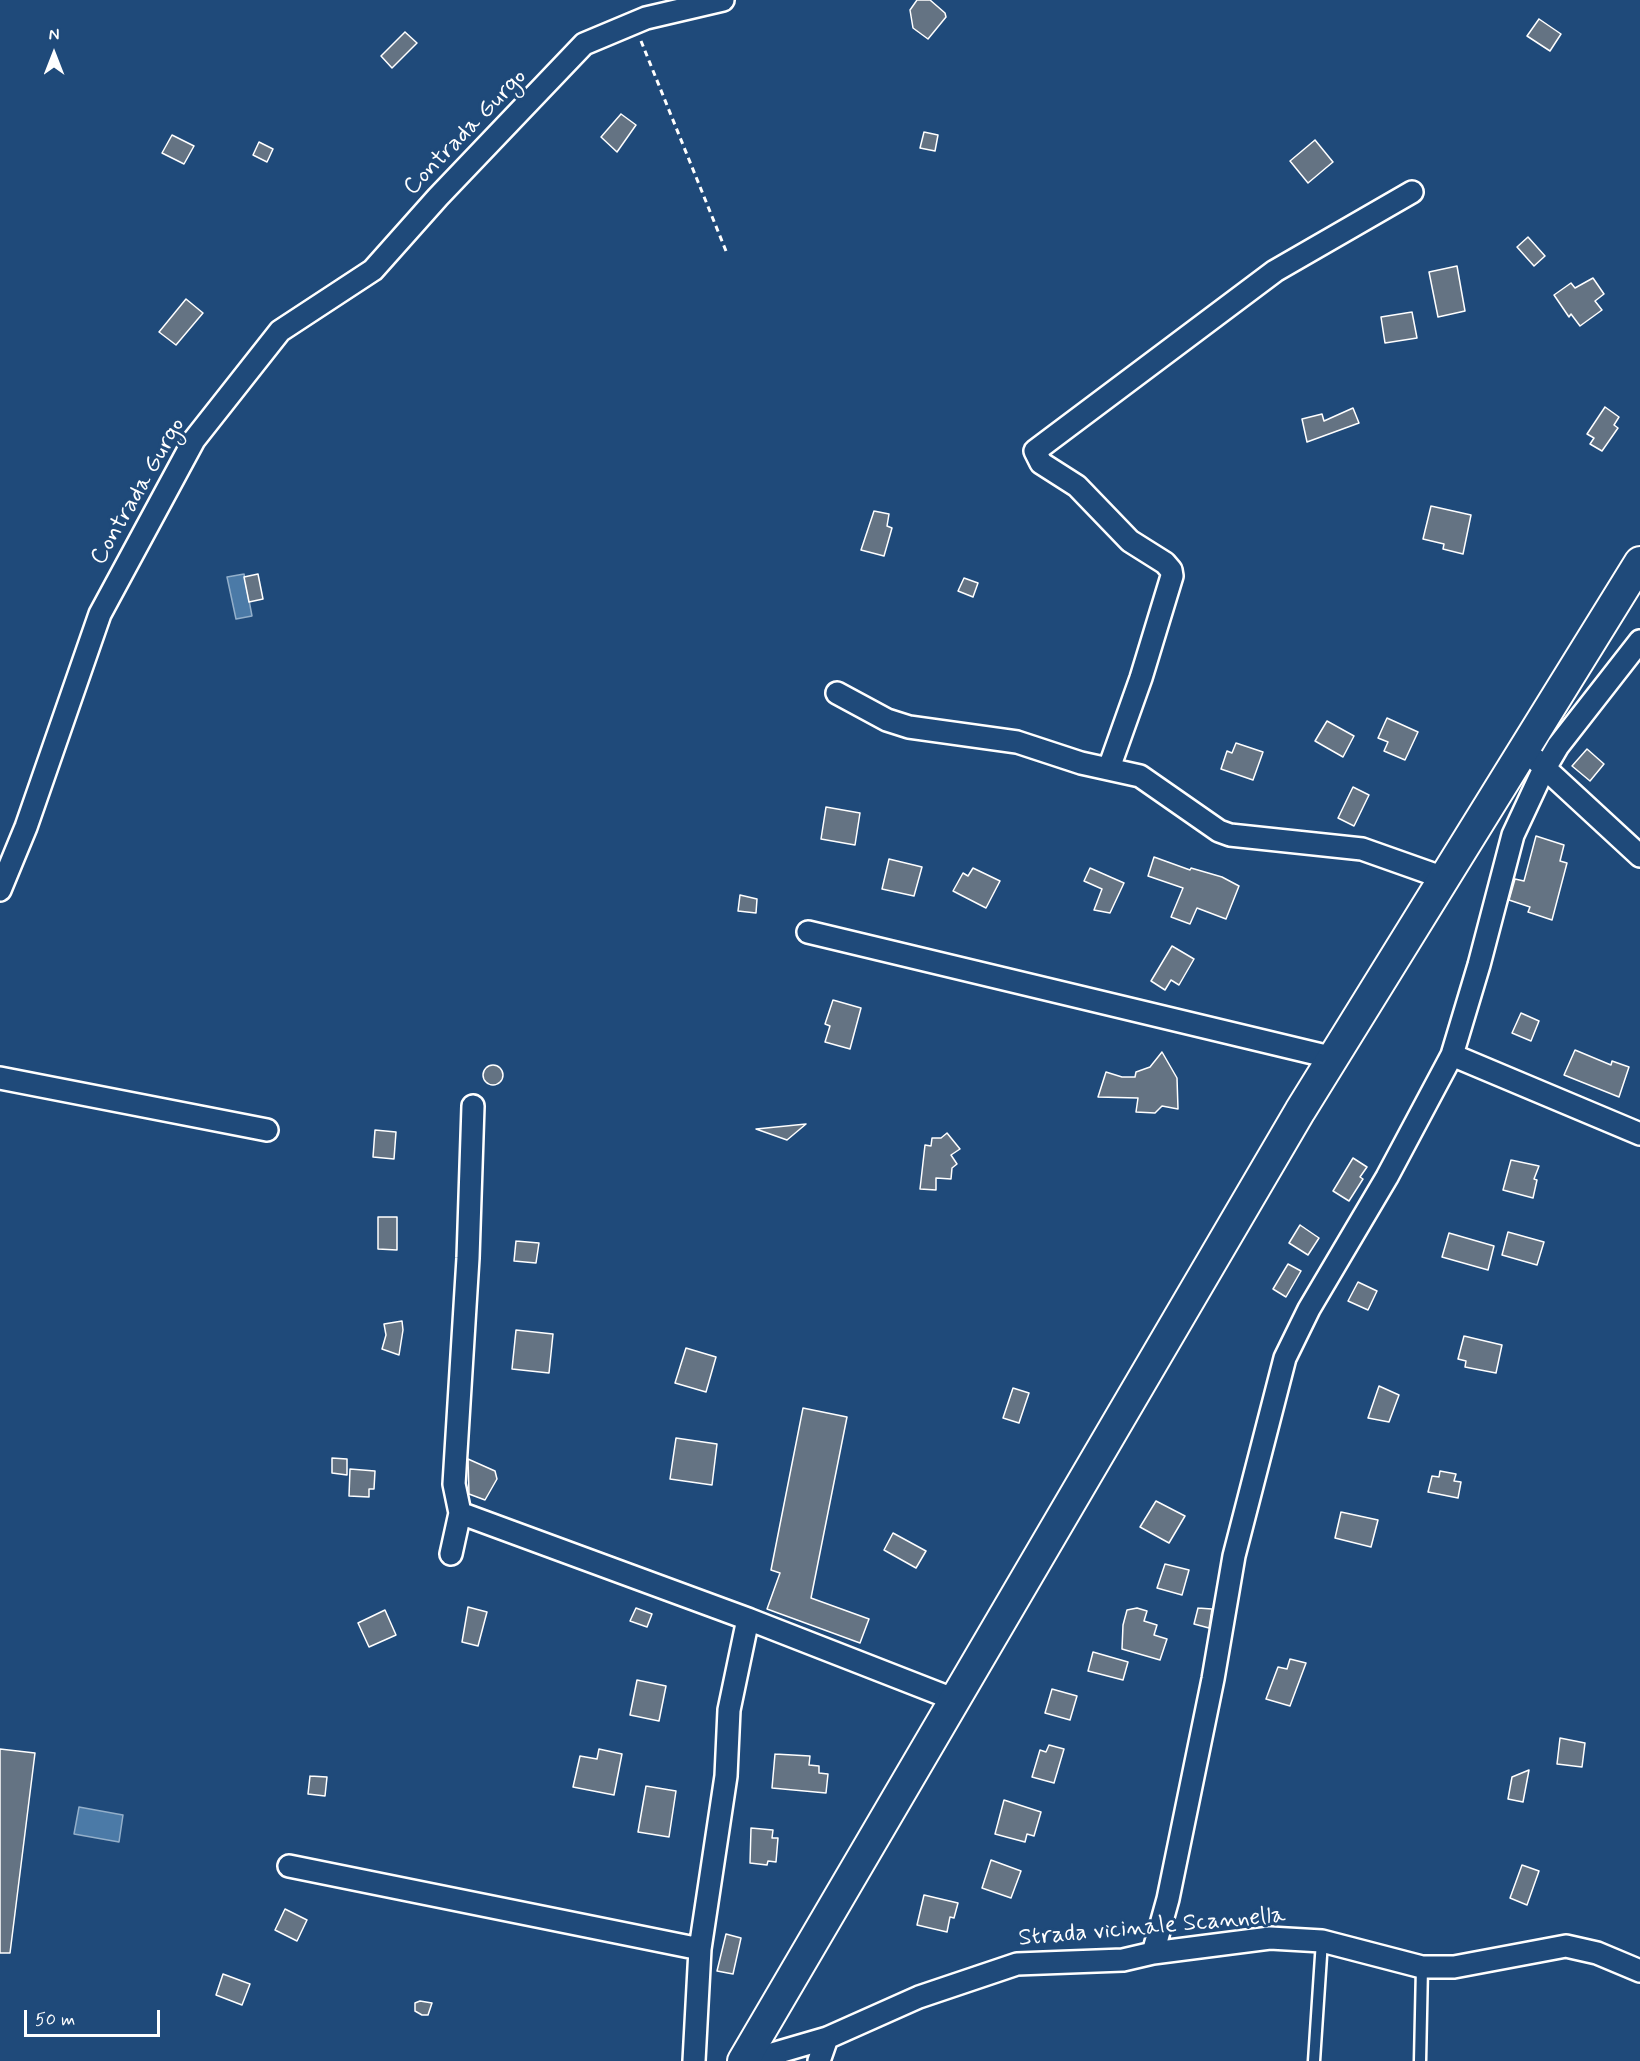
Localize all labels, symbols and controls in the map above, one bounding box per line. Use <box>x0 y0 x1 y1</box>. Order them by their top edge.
north arrow <box>24 24 84 84</box>
text: N <box>49 25 59 46</box>
street label: Contrada Gurgo <box>398 64 534 202</box>
street label: Contrada Gurgo <box>85 413 193 571</box>
street label: Strada vicinale Scannella <box>1017 1902 1287 1954</box>
scale bar <box>27 1998 164 2036</box>
text: 50 m <box>35 2008 75 2032</box>

